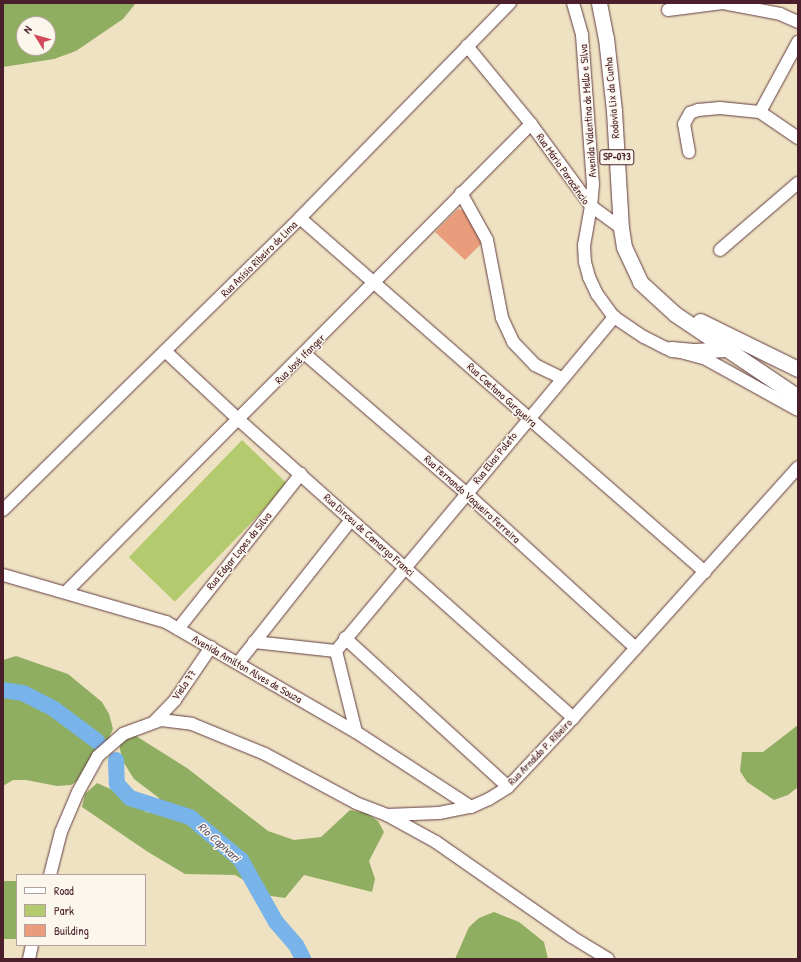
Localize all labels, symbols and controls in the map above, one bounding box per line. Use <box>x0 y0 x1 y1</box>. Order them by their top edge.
north arrow <box>16 16 56 56</box>
text: N <box>20 23 35 36</box>
street label: Avenida Valentina de Mello e Silva <box>577 44 599 178</box>
street label: Rodovia Lix da Cunha <box>602 57 622 139</box>
street label: Rua Mário Paracêncio <box>534 131 592 207</box>
road number: SP-073 <box>599 149 635 165</box>
street label: Rua Anísio Ribeiro de Lima <box>218 218 300 300</box>
street label: Rua José Ifanger <box>272 331 328 387</box>
street label: Rua Caetano Gurgueira <box>464 360 540 430</box>
street label: Rua Elias Poleto <box>470 429 520 487</box>
street label: Rua Fernando Vaqueiro Ferreira <box>421 452 523 546</box>
street label: Rua Dirceu de Camargo Franci <box>321 491 417 579</box>
street label: Rua Edgar Lopes da Silva <box>204 510 274 592</box>
street label: Avenida Amilton Alves de Souza <box>190 632 304 706</box>
street label: Viela 77 <box>169 667 199 703</box>
street label: Rua Arnaldo P. Ribeiro <box>505 716 575 788</box>
water label: Rio Capivari <box>195 819 243 865</box>
legend <box>16 874 146 946</box>
text: Road <box>54 882 74 899</box>
text: Park <box>54 902 74 919</box>
text: Building <box>54 922 89 939</box>

